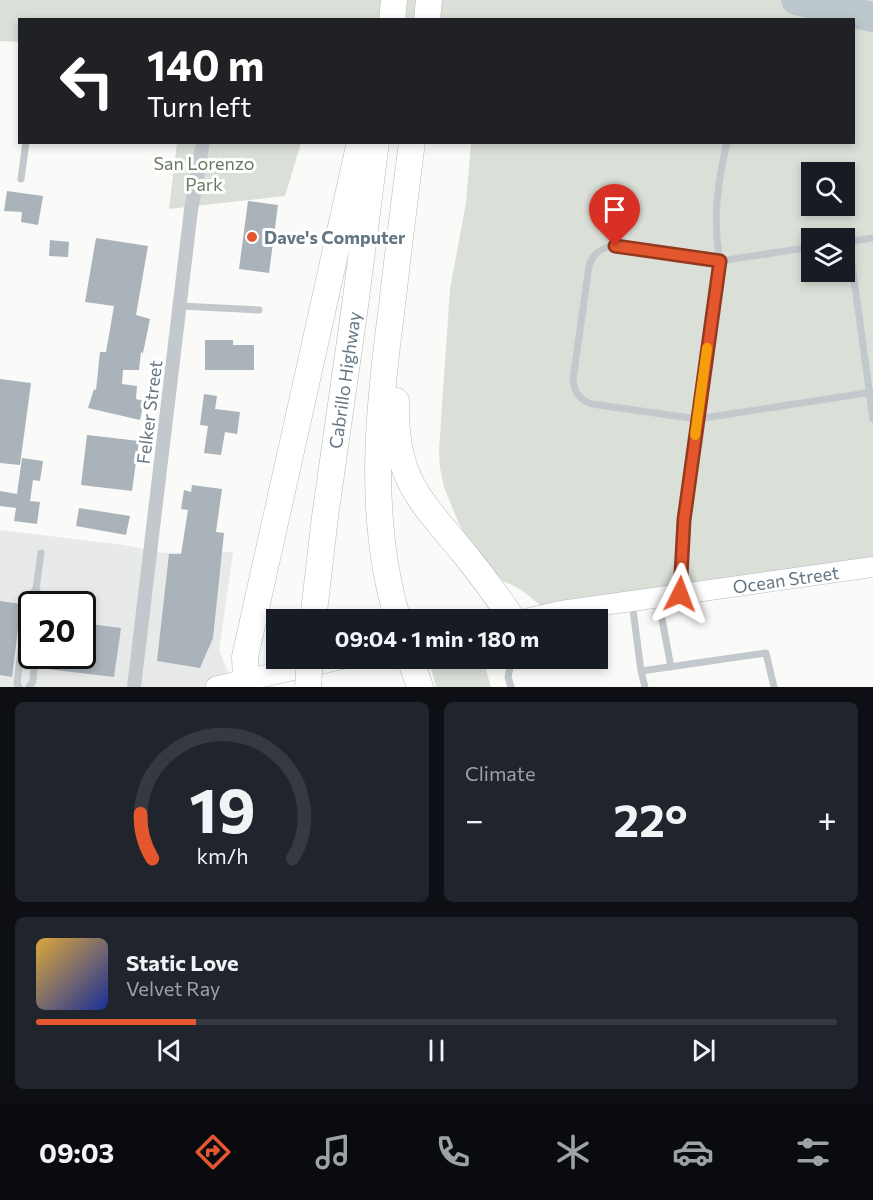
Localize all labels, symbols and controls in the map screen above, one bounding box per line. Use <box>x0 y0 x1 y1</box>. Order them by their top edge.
text: 140 m <box>147 38 264 90</box>
icon: left <box>48 42 126 120</box>
text: Turn left <box>147 90 251 123</box>
park label: San Lorenzo Park <box>153 152 255 195</box>
map controls <box>801 162 855 282</box>
button: search <box>801 162 855 216</box>
pin <box>589 184 640 246</box>
icon: arrive <box>598 193 631 226</box>
place label: Dave's Computer <box>264 226 406 248</box>
button: layers <box>801 228 855 282</box>
marker: Dave's Computer <box>245 230 259 244</box>
street label: Cabrillo Highway <box>324 310 365 450</box>
street label: Felker Street <box>132 359 166 465</box>
street label: Ocean Street <box>731 561 840 598</box>
position arrow <box>648 562 712 626</box>
speed limit sign: 20 <box>18 591 96 669</box>
text: 09:04 · 1 min · 180 m <box>335 625 539 652</box>
text: Climate <box>465 761 535 785</box>
text: 19 <box>189 770 255 846</box>
text: 22° <box>614 791 688 846</box>
text: − <box>465 798 484 839</box>
text: + <box>818 798 837 839</box>
text: km/h <box>196 842 248 868</box>
text: Static Love <box>126 949 239 976</box>
text: Velvet Ray <box>126 976 220 1000</box>
icon: previous <box>153 1034 186 1067</box>
icon: pause <box>420 1034 453 1067</box>
icon: next <box>687 1034 720 1067</box>
icon: directions <box>192 1131 234 1173</box>
icon: music <box>312 1131 354 1173</box>
icon: phone <box>432 1131 474 1173</box>
icon: climate <box>552 1131 594 1173</box>
icon: car <box>672 1131 714 1173</box>
icon: filters <box>792 1131 834 1173</box>
text: 09:03 <box>39 1136 114 1169</box>

